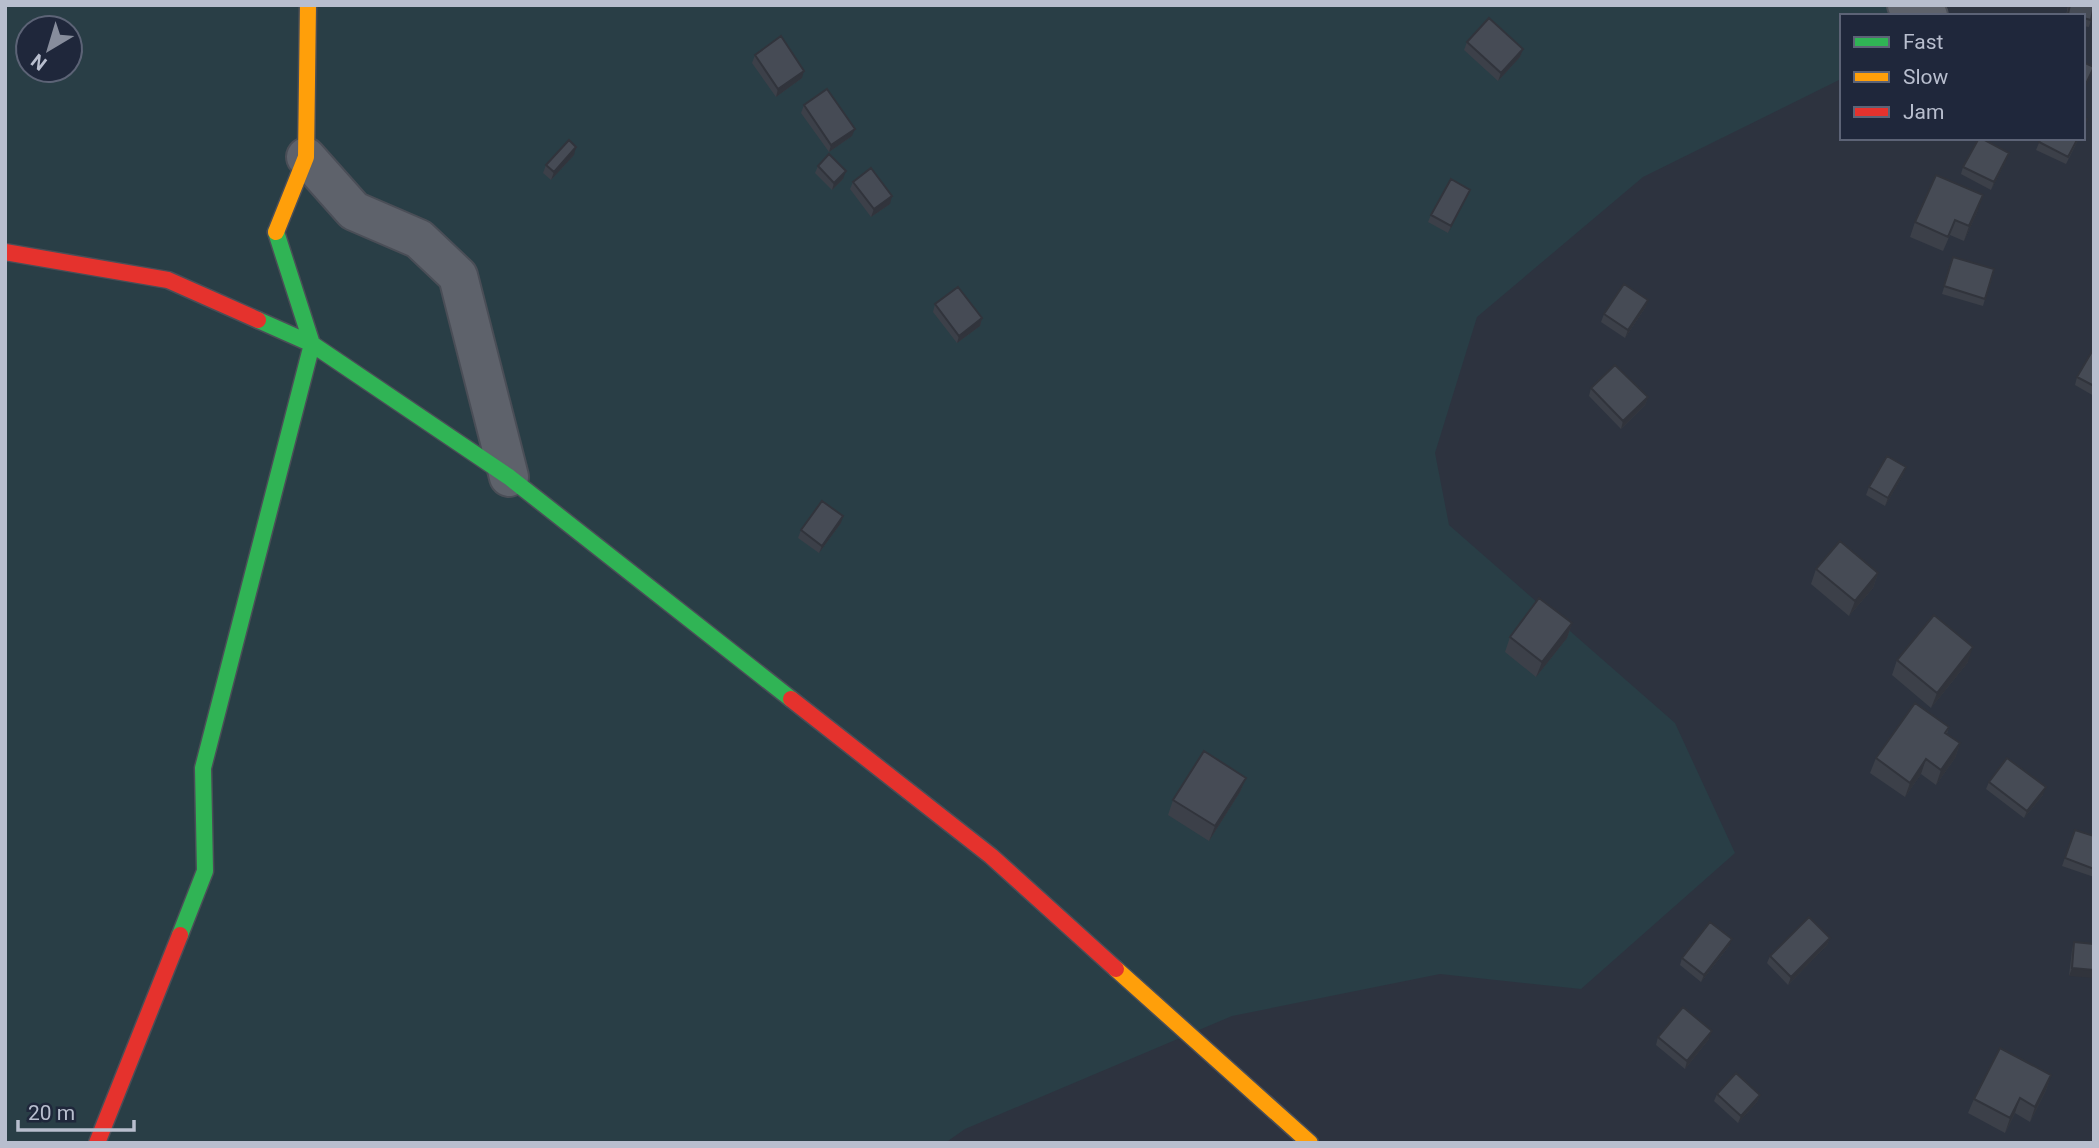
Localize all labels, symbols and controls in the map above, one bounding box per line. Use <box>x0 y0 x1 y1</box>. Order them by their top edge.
north arrow <box>14 14 84 84</box>
legend <box>1840 14 2085 140</box>
text: Fast <box>1903 30 1944 54</box>
text: N <box>26 49 51 75</box>
text: Slow <box>1903 65 1949 89</box>
text: Jam <box>1903 100 1944 124</box>
scale bar <box>18 1088 133 1132</box>
text: 20 m <box>28 1101 75 1125</box>

